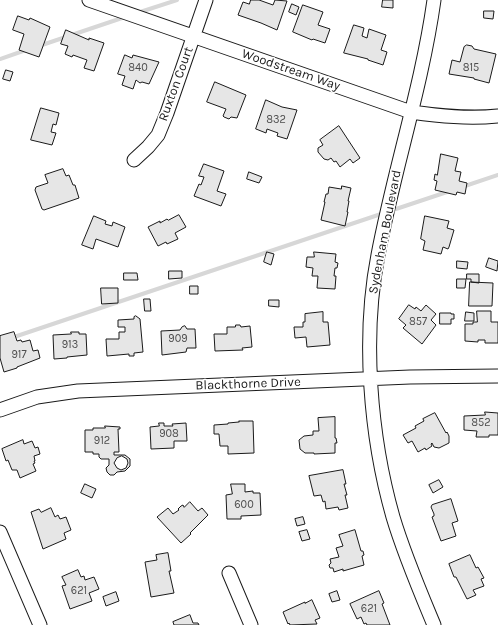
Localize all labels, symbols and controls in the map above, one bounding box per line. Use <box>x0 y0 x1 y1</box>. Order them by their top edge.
street label: Ruxton Court <box>155 45 197 123</box>
street label: Woodstream Way <box>240 46 342 94</box>
house number: 840 <box>128 61 148 75</box>
house number: 815 <box>463 61 479 75</box>
house number: 832 <box>266 113 286 127</box>
street label: Sydenham Boulevard <box>365 169 405 295</box>
house number: 857 <box>409 315 427 329</box>
house number: 909 <box>168 332 188 346</box>
house number: 913 <box>62 338 78 352</box>
house number: 917 <box>11 348 27 362</box>
street label: Blackthorne Drive <box>195 374 301 394</box>
house number: 852 <box>471 416 491 430</box>
house number: 908 <box>159 427 179 441</box>
house number: 912 <box>94 434 110 448</box>
house number: 600 <box>234 498 254 512</box>
house number: 621 <box>71 584 87 598</box>
house number: 621 <box>361 602 377 616</box>

